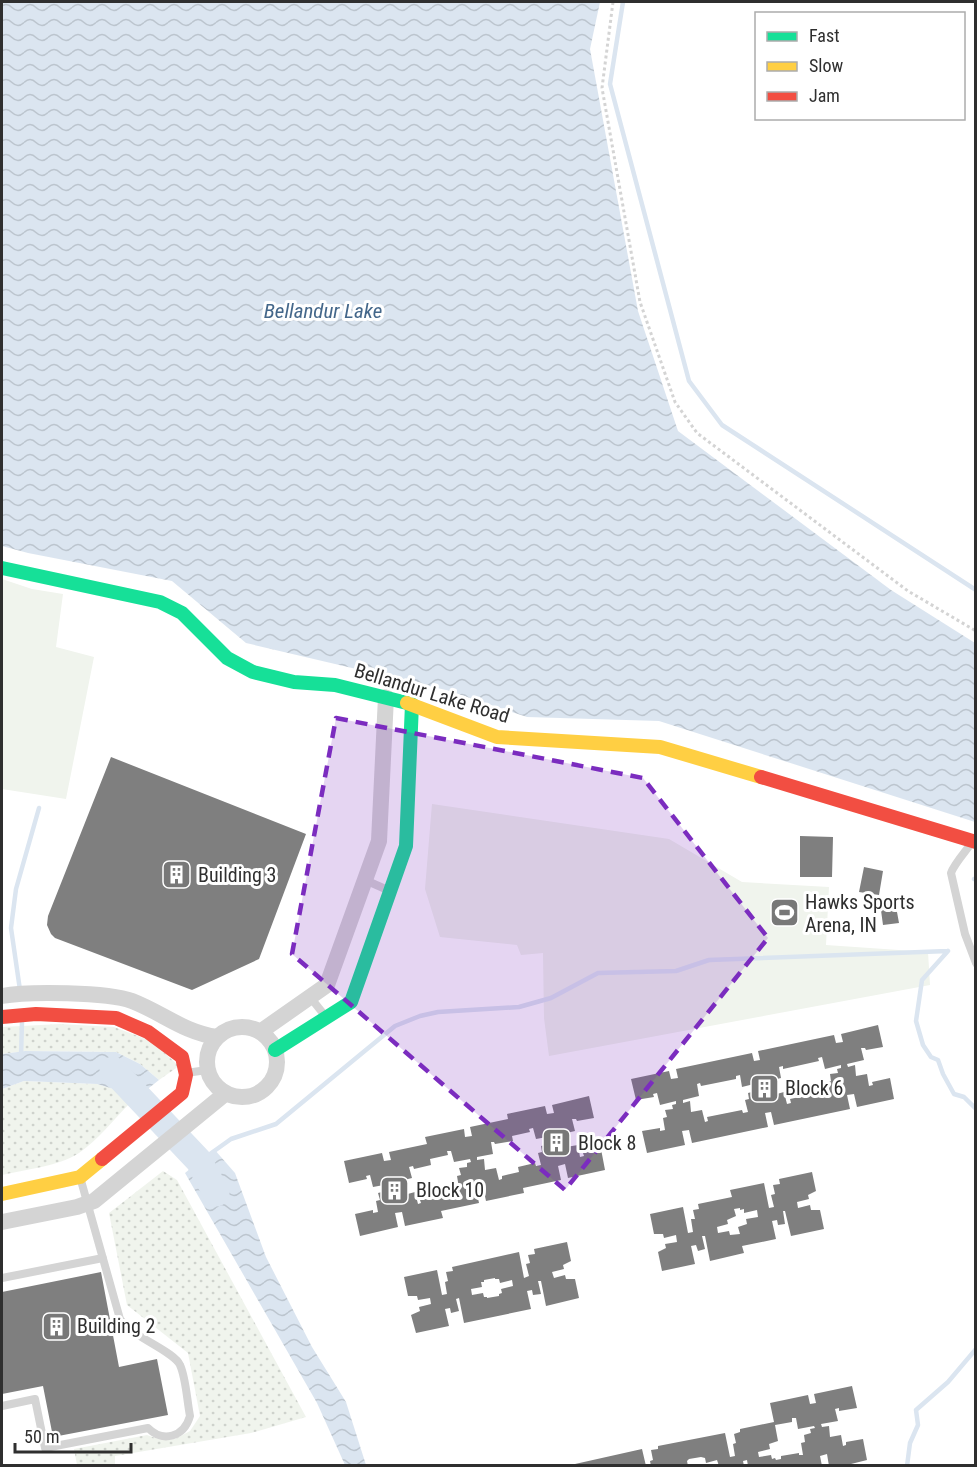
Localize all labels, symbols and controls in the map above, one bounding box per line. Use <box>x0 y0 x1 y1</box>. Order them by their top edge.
legend <box>755 12 965 120</box>
text: Fast <box>809 25 840 46</box>
text: Slow <box>809 55 844 76</box>
text: Jam <box>809 85 840 106</box>
water label: Bellandur Lake <box>264 299 382 323</box>
street label: Bellandur Lake Road <box>351 658 513 728</box>
building icon: Building 3 <box>161 859 193 891</box>
place label: Building 3 <box>198 863 276 887</box>
place label: Hawks Sports Arena, IN <box>805 890 915 937</box>
sports icon: Hawks Sports Arena, IN <box>768 897 800 929</box>
building icon: Block 6 <box>748 1072 780 1104</box>
place label: Block 6 <box>785 1076 843 1100</box>
building icon: Block 8 <box>541 1127 573 1159</box>
place label: Block 8 <box>578 1131 636 1155</box>
building icon: Block 10 <box>379 1174 411 1206</box>
place label: Block 10 <box>416 1178 484 1202</box>
building icon: Building 2 <box>40 1310 72 1342</box>
place label: Building 2 <box>77 1314 155 1338</box>
scale bar <box>15 1416 130 1454</box>
text: 50 m <box>24 1426 59 1447</box>

